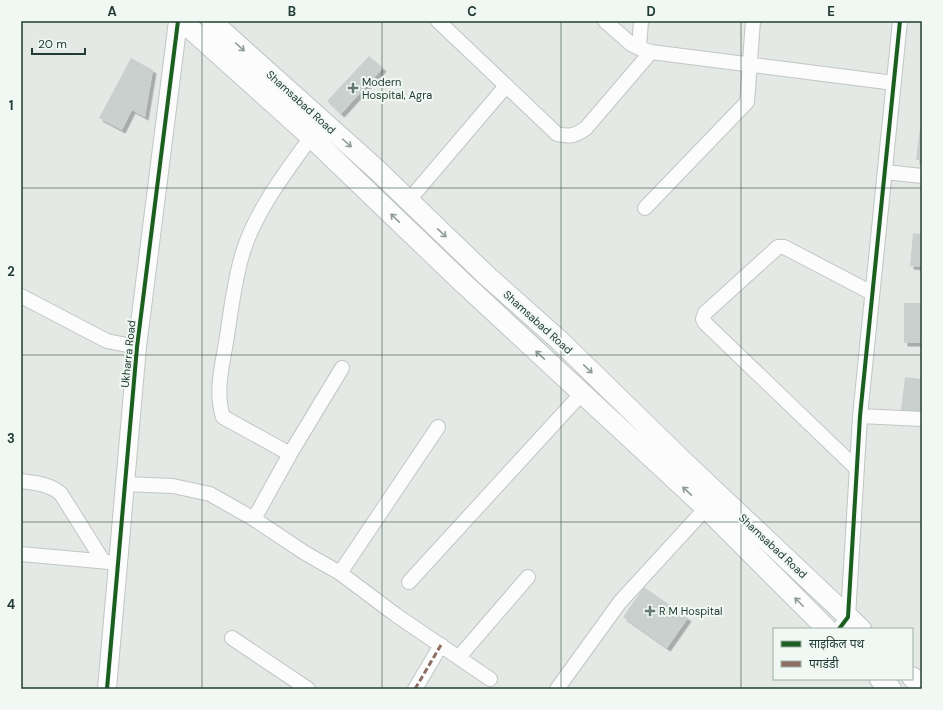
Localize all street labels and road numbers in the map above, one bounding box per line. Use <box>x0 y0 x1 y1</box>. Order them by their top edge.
street label: Shamsabad Road <box>264 67 339 137</box>
street label: Shamsabad Road <box>501 287 576 357</box>
street label: Ukharra Road <box>117 319 139 388</box>
street label: Shamsabad Road <box>736 511 810 581</box>

